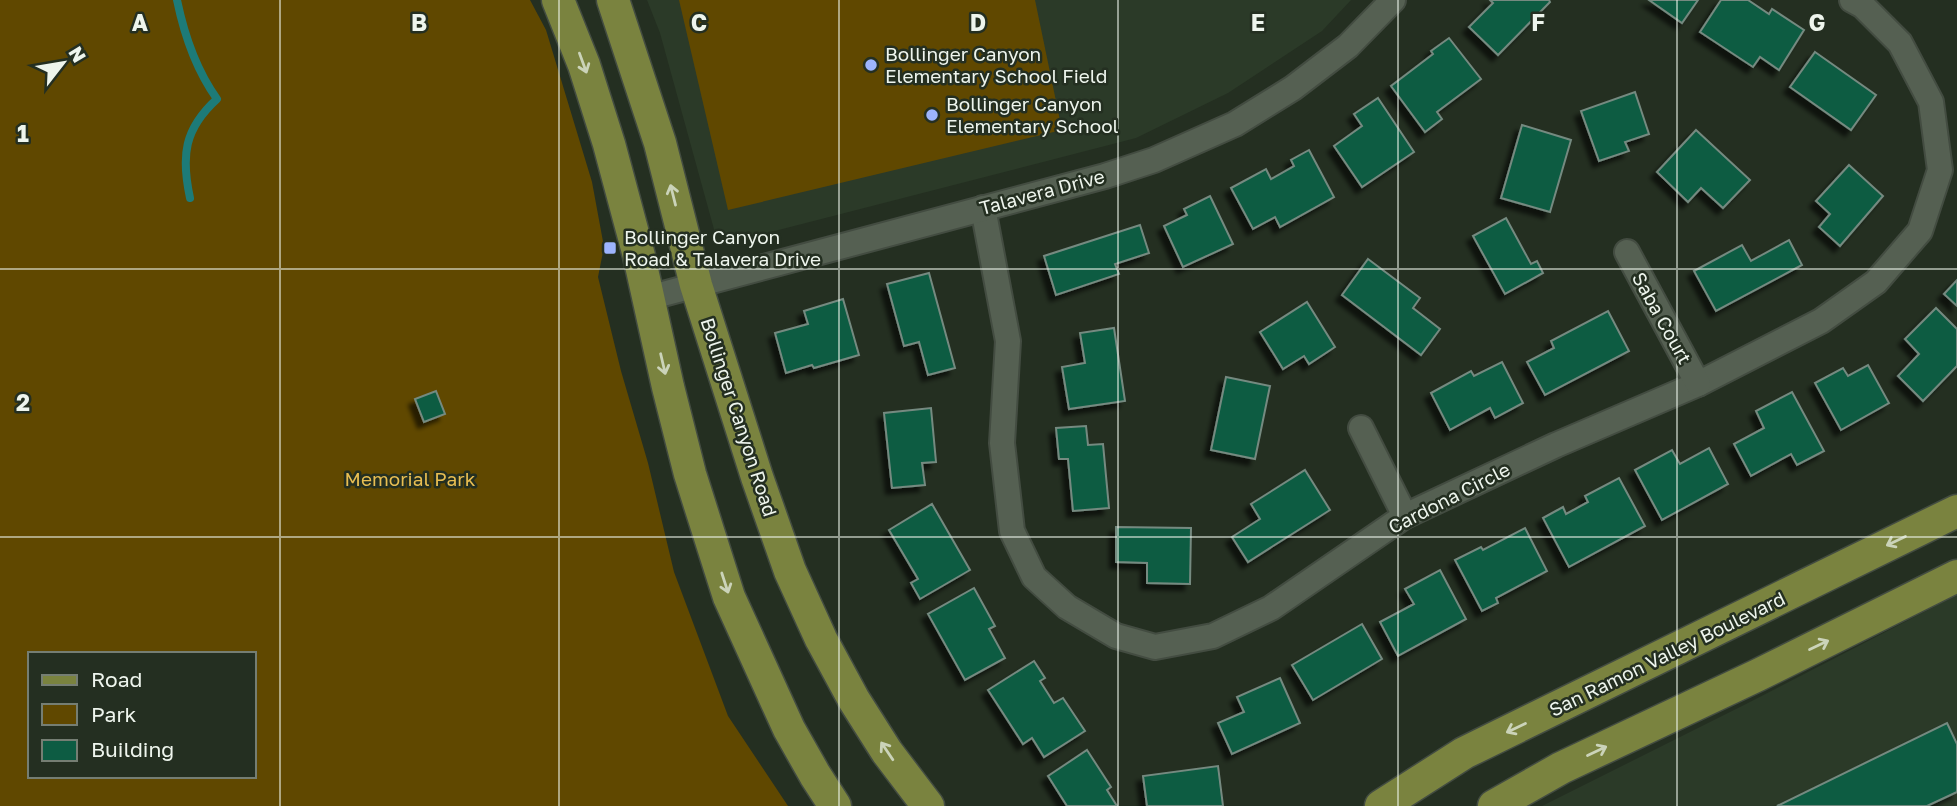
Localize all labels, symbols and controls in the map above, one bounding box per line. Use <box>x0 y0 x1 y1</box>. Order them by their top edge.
text: A <box>132 8 149 36</box>
text: B <box>411 8 427 36</box>
text: C <box>691 8 707 36</box>
text: D <box>970 8 986 36</box>
text: E <box>1251 8 1265 36</box>
text: F <box>1531 8 1545 36</box>
text: G <box>1809 8 1825 36</box>
north arrow <box>28 28 98 98</box>
text: N <box>64 42 92 66</box>
place label: Bollinger Canyon Elementary School Field <box>885 42 1107 87</box>
one-way arrow <box>578 52 590 74</box>
marker: Bollinger Canyon Elementary School Field <box>863 57 879 73</box>
place label: Bollinger Canyon Elementary School <box>946 92 1119 137</box>
marker: Bollinger Canyon Elementary School <box>924 107 940 123</box>
text: 1 <box>17 119 29 147</box>
street label: Talavera Drive <box>977 164 1107 219</box>
one-way arrow <box>666 184 679 207</box>
place label: Bollinger Canyon Road & Talavera Drive <box>624 225 821 270</box>
marker: Bollinger Canyon Road & Talavera Drive <box>602 240 618 256</box>
street label: Saba Court <box>1628 268 1697 368</box>
street label: Bollinger Canyon Road <box>696 315 782 519</box>
one-way arrow <box>656 352 670 375</box>
text: 2 <box>16 388 30 416</box>
street label: Cardona Circle <box>1384 457 1514 538</box>
park label: Memorial Park <box>345 467 476 490</box>
one-way arrow <box>1886 535 1907 549</box>
one-way arrow <box>719 572 732 594</box>
street label: San Ramon Valley Boulevard <box>1545 586 1789 721</box>
one-way arrow <box>1808 638 1829 651</box>
legend <box>28 652 256 778</box>
text: Road <box>91 666 142 692</box>
text: Park <box>91 701 137 727</box>
one-way arrow <box>1506 722 1527 735</box>
text: Building <box>91 736 174 762</box>
one-way arrow <box>880 742 894 761</box>
one-way arrow <box>1586 744 1607 757</box>

